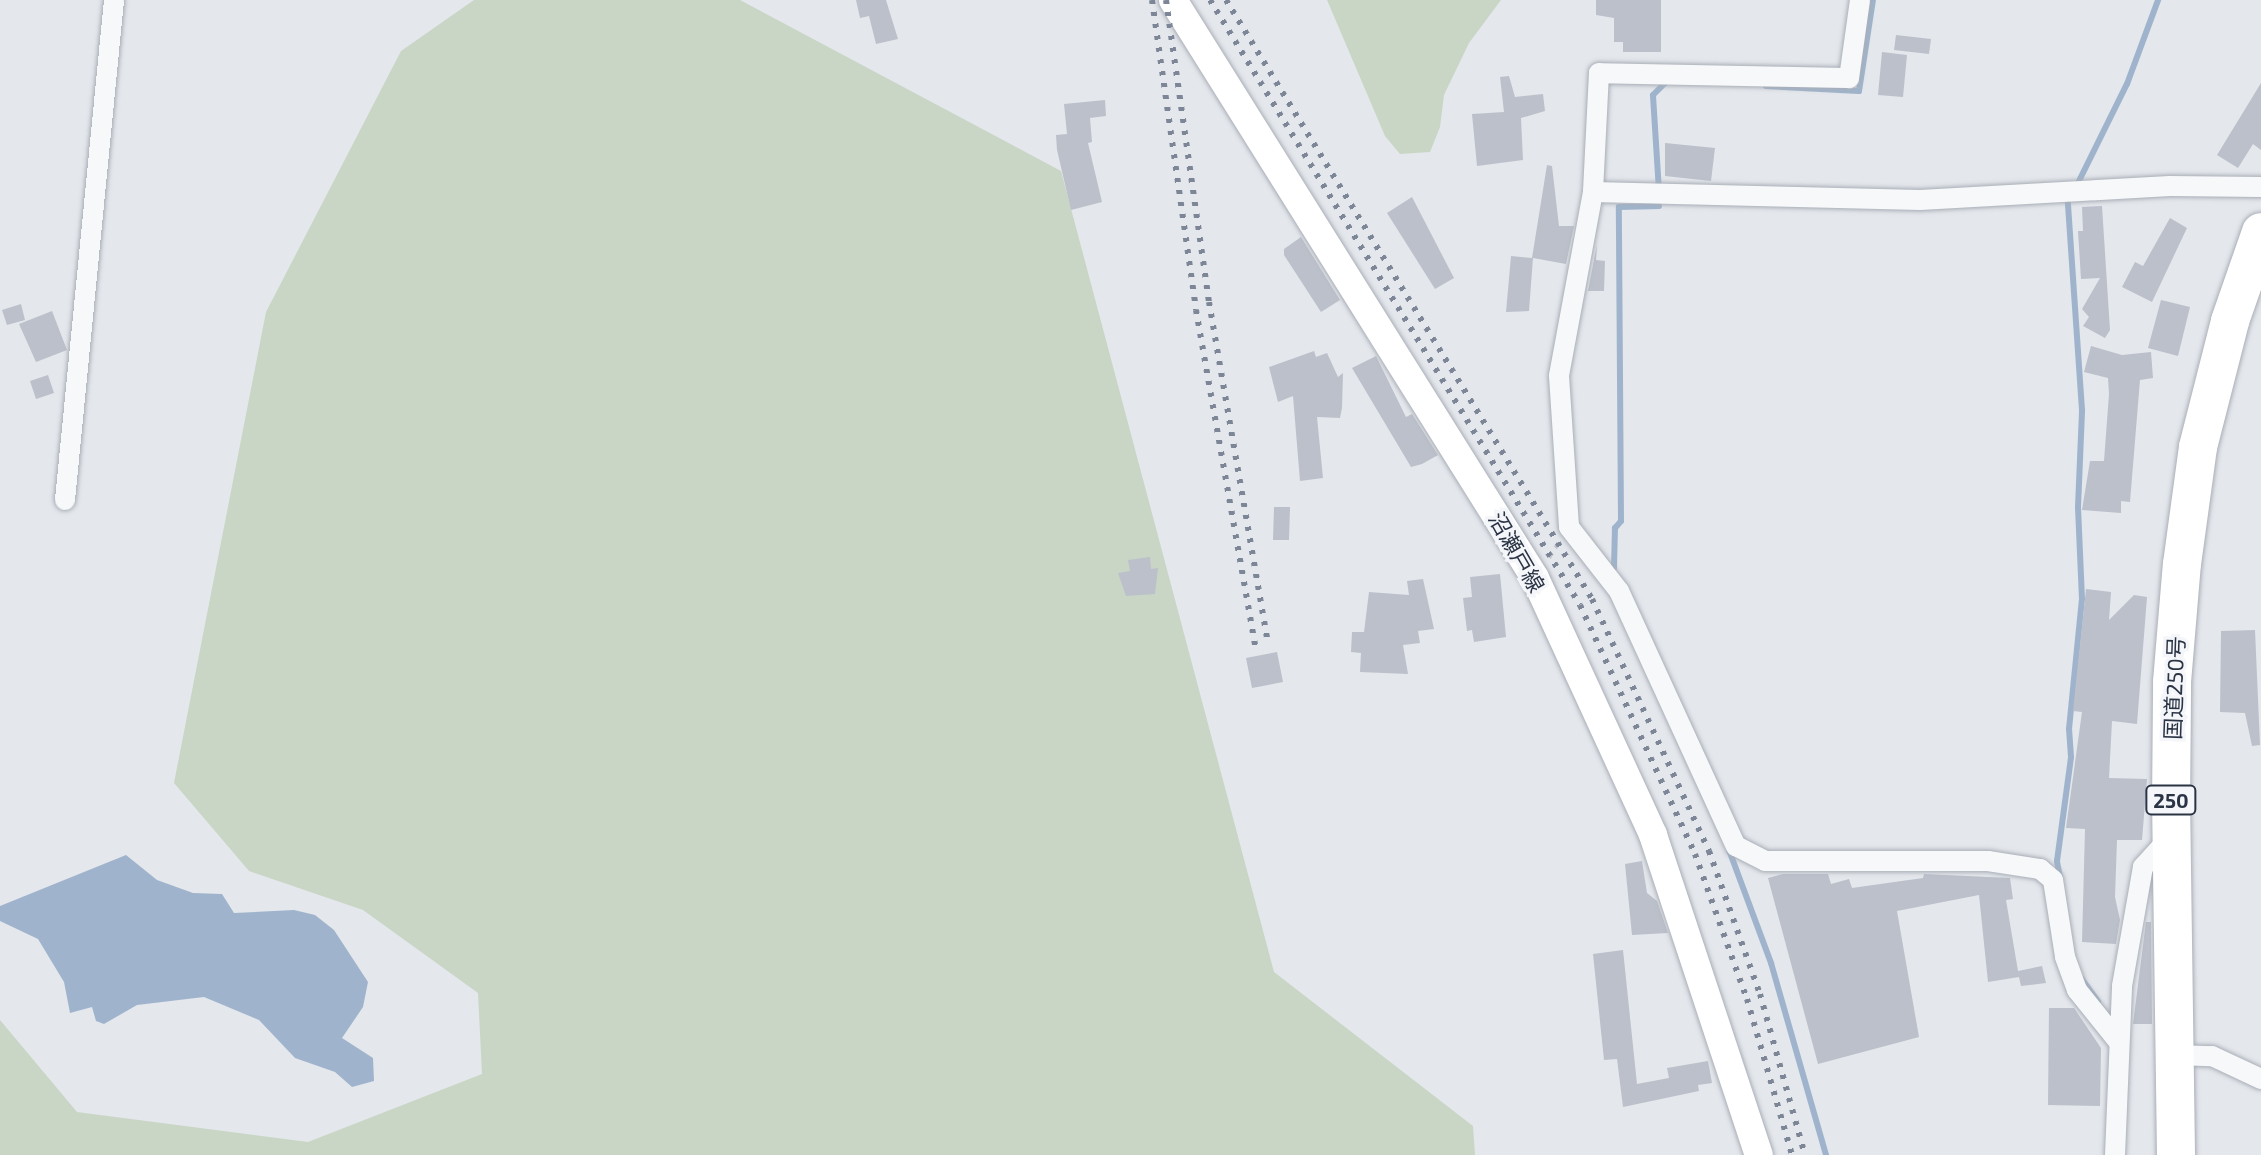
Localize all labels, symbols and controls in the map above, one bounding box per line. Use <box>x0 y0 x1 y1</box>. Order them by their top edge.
street label: 沼瀬戸線 <box>1484 507 1550 597</box>
street label: 国道250号 <box>2159 636 2189 740</box>
road number: 250 <box>2145 784 2197 816</box>

